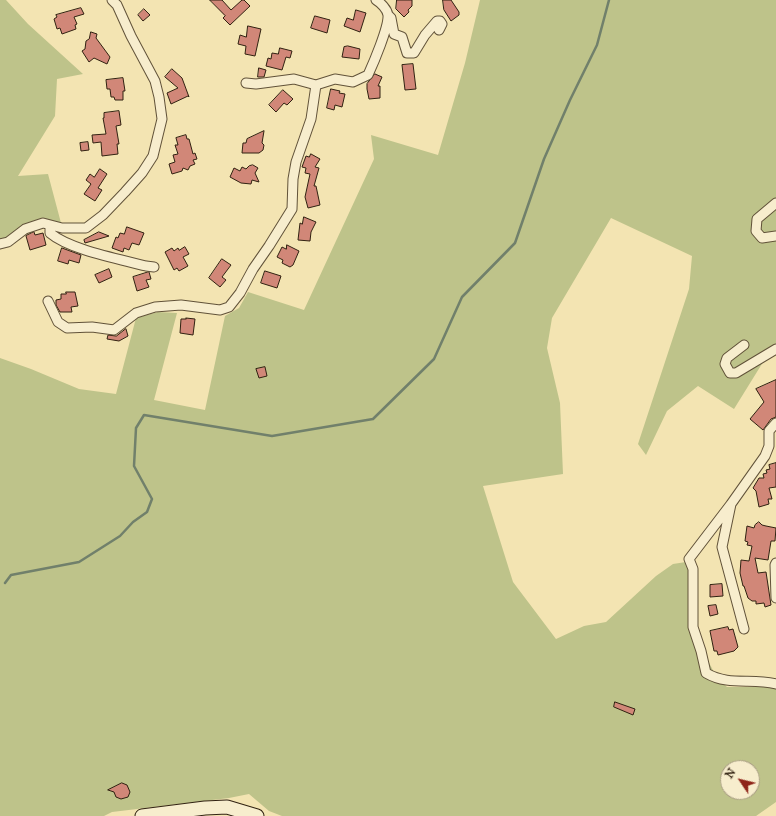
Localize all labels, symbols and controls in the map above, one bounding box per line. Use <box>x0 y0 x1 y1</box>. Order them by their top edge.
north arrow <box>720 760 760 800</box>
text: N <box>723 766 739 781</box>

